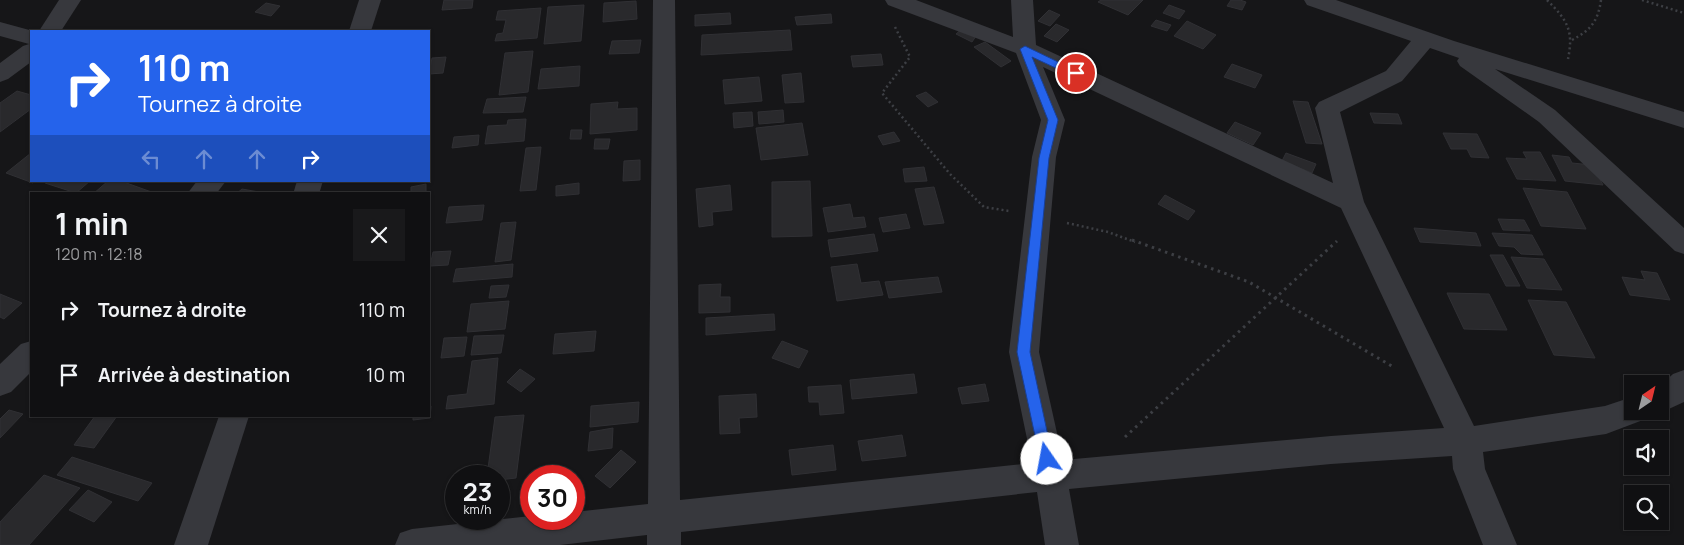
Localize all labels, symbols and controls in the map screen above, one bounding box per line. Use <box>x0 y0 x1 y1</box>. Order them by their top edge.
text: 110 m <box>138 44 230 92</box>
icon: right <box>55 50 120 115</box>
pin <box>1055 52 1097 94</box>
icon: arrive <box>1062 59 1090 87</box>
text: Tournez à droite <box>138 89 302 119</box>
icon: left <box>137 145 165 173</box>
icon: ahead <box>190 145 218 173</box>
icon: ahead <box>243 145 271 173</box>
icon: right <box>296 145 324 173</box>
text: 1 min <box>55 203 128 244</box>
button: close <box>353 209 405 261</box>
text: 120 m · 12:18 <box>55 243 143 265</box>
icon: right <box>55 296 83 324</box>
text: Tournez à droite <box>98 297 246 323</box>
text: 110 m <box>359 297 405 323</box>
icon: arrive <box>55 361 83 389</box>
text: Arrivée à destination <box>98 362 290 388</box>
text: 10 m <box>366 362 405 388</box>
north arrow <box>1624 375 1669 420</box>
map controls <box>1624 375 1669 530</box>
button: sound <box>1624 430 1669 475</box>
position arrow <box>1020 432 1072 484</box>
speed limit sign: 30 <box>520 465 585 530</box>
text: 23 <box>463 474 492 509</box>
button: search <box>1624 485 1669 530</box>
text: km/h <box>464 501 491 518</box>

